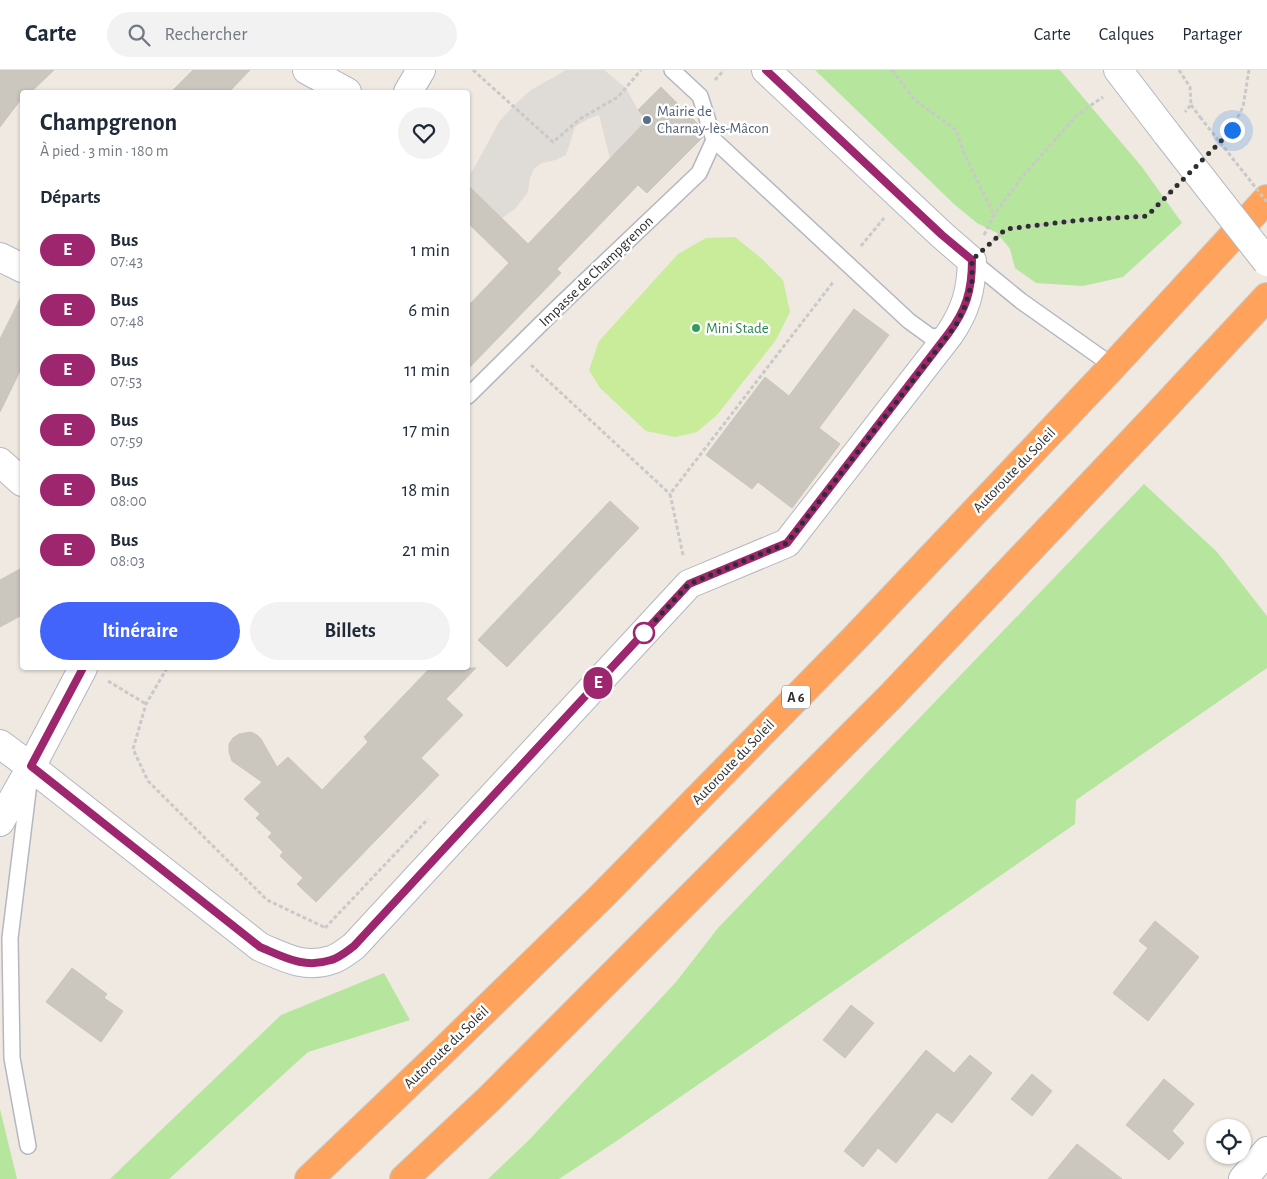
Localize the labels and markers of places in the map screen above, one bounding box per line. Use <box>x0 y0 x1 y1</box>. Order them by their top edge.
place label: Mairie de Charnay-lès-Mâcon <box>657 104 769 136</box>
marker: Mairie de Charnay-lès-Mâcon <box>641 114 653 126</box>
place label: Mini Stade <box>706 321 769 336</box>
marker: Mini Stade <box>690 322 702 334</box>
unlabelled marker <box>633 622 655 644</box>

